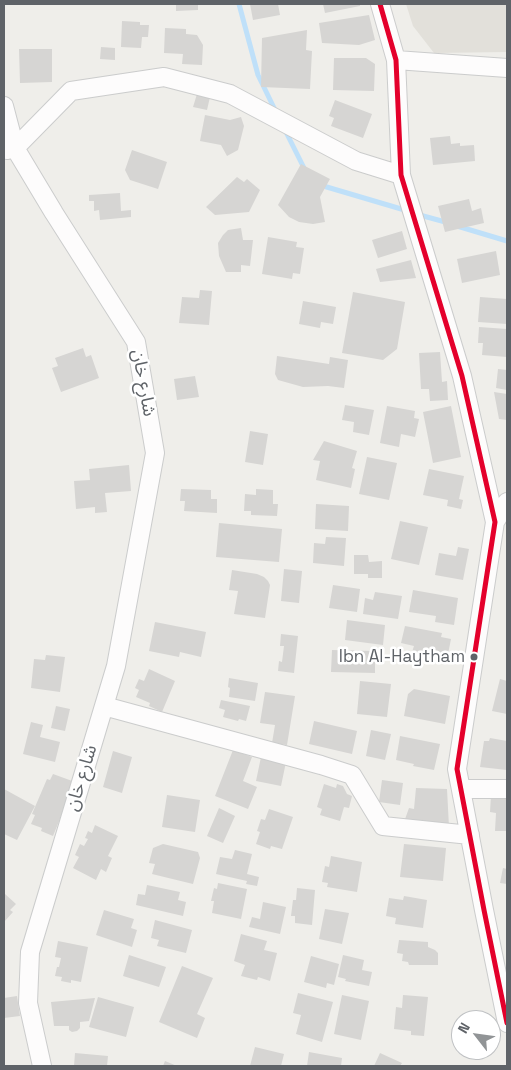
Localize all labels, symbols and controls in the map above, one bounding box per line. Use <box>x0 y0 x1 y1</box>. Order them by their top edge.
street label: شارع خان <box>126 348 160 418</box>
place label: Ibn Al-Haytham <box>339 647 465 667</box>
marker: Ibn Al-Haytham <box>469 652 479 662</box>
street label: شارع خان <box>62 742 102 814</box>
north arrow <box>451 1010 501 1060</box>
text: N <box>454 1019 474 1037</box>

